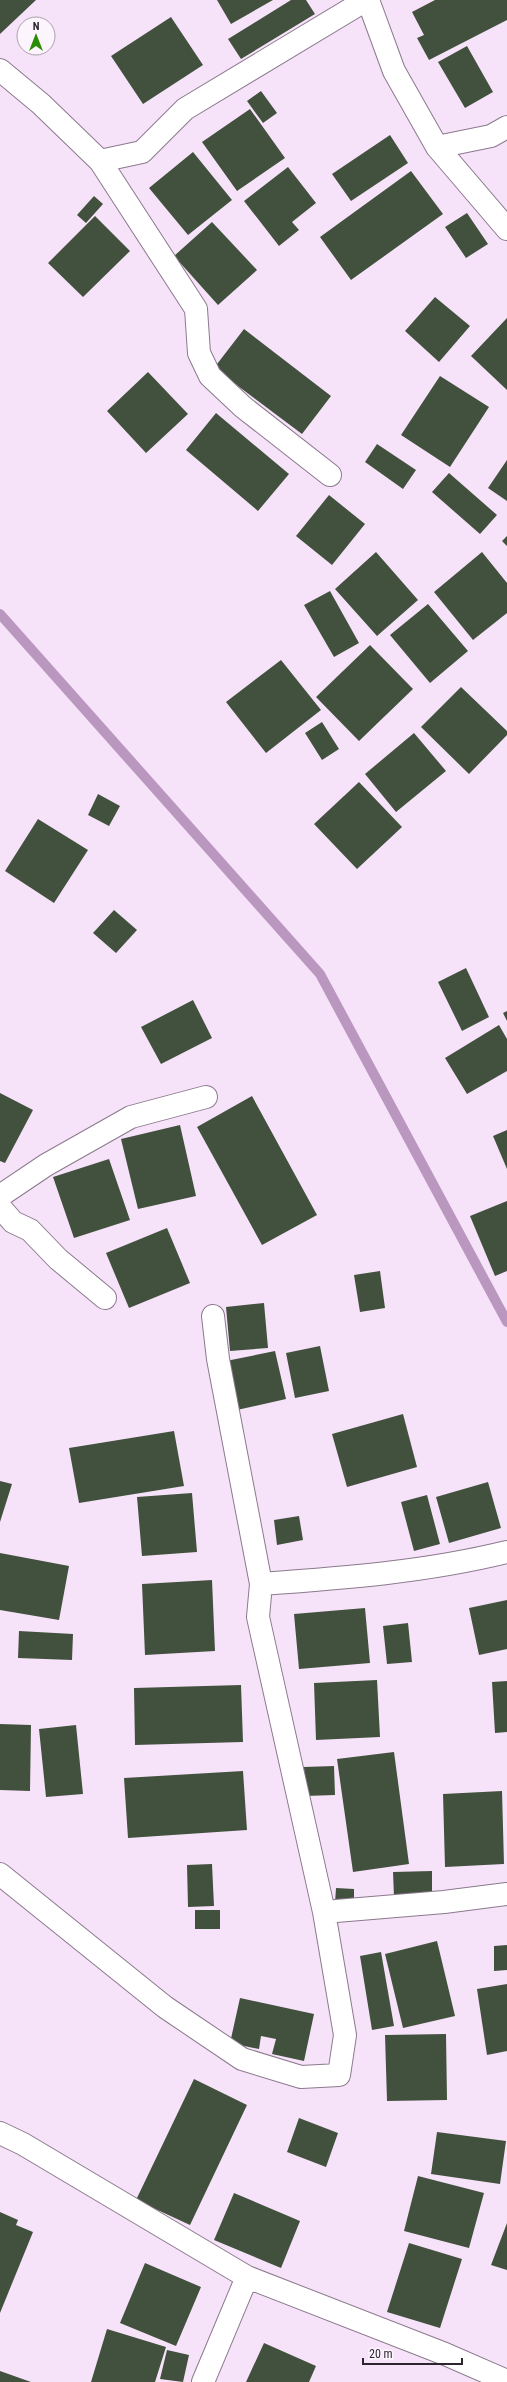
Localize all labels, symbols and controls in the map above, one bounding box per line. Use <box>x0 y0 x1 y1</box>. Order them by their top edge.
north arrow <box>16 16 56 56</box>
text: N <box>33 20 40 33</box>
scale bar <box>363 2340 462 2366</box>
text: 20 m <box>369 2347 393 2361</box>

